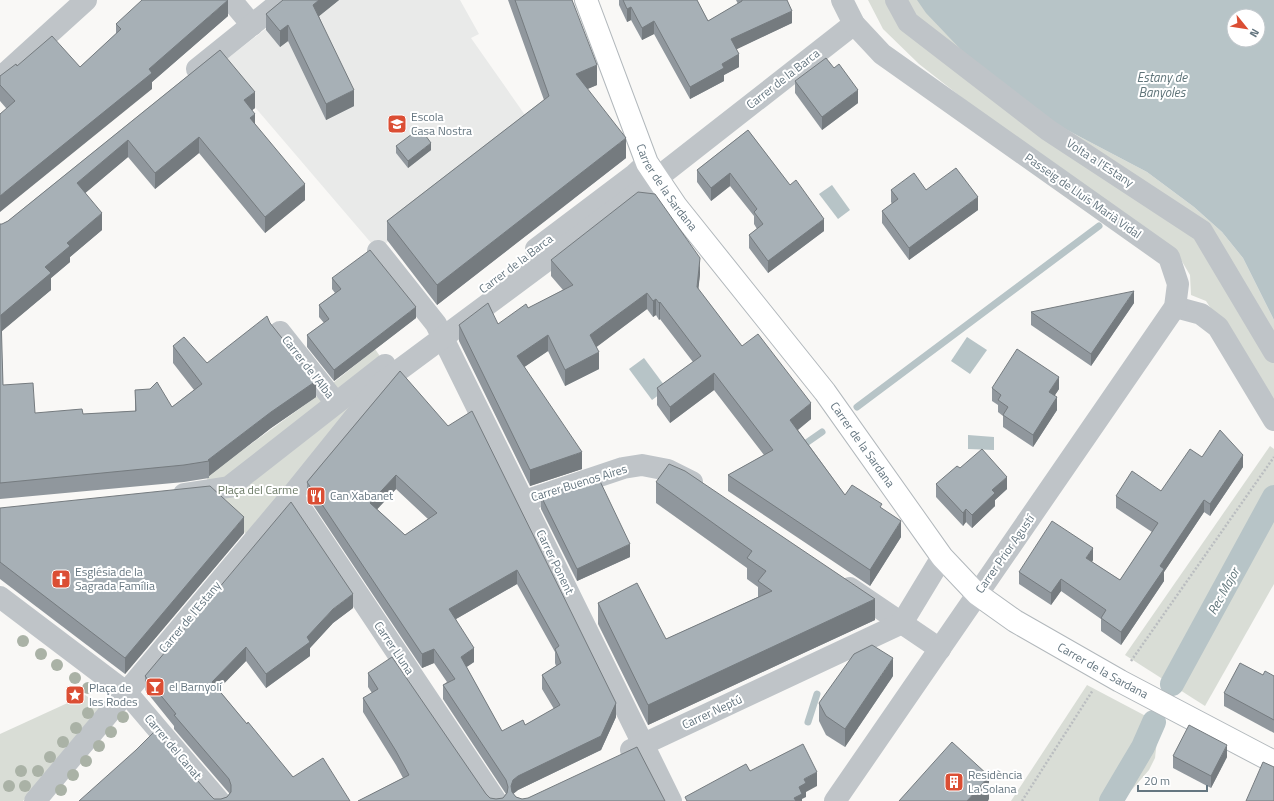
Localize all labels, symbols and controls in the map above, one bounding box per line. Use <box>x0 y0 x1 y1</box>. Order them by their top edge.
north arrow <box>1226 8 1266 48</box>
text: N <box>1246 26 1263 40</box>
street label: Carrer de la Barca <box>742 44 824 113</box>
water label: Estany de Banyoles <box>1137 67 1188 102</box>
place label: Escola Casa Nostra <box>411 107 472 140</box>
school or university icon: Escola Casa Nostra <box>386 113 408 135</box>
street label: Volta a l'Estany <box>1063 134 1138 192</box>
street label: Carrer de la Sardana <box>632 141 702 235</box>
street label: Passeig de Lluís Marià Vidal <box>1021 148 1146 243</box>
street label: Carrer de la Barca <box>475 229 557 298</box>
street label: Carrer de l'Alba <box>278 331 339 402</box>
street label: Carrer de la Sardana <box>826 398 900 491</box>
street label: Carrer Buenos Aires <box>528 459 630 506</box>
park label: Plaça del Carme <box>218 480 298 499</box>
restaurant icon: Can Xabanet <box>305 485 327 507</box>
place label: Can Xabanet <box>330 486 394 505</box>
street label: Carrer Prior Agustí <box>970 509 1040 597</box>
street label: Carrer Ponent <box>532 526 580 598</box>
place label: Església de la Sagrada Família <box>75 562 155 595</box>
water label: Rec Major <box>1202 562 1245 618</box>
church icon: Església de la Sagrada Família <box>50 568 72 590</box>
street label: Carrer de l'Estany <box>154 577 225 657</box>
street label: Carrer Lluna <box>370 617 419 678</box>
street label: Carrer de la Sardana <box>1054 637 1152 703</box>
bar icon: el Barnyolí <box>144 676 166 698</box>
place label: el Barnyolí <box>169 677 223 696</box>
place label: Plaça de les Rodes <box>89 678 138 711</box>
place icon: Plaça de les Rodes <box>64 684 86 706</box>
street label: Carrer Neptú <box>679 689 745 734</box>
street label: Carrer del Canat <box>140 710 207 784</box>
place label: Residència La Solana <box>968 765 1022 798</box>
scale bar <box>1138 767 1207 793</box>
building icon: Residència La Solana <box>943 771 965 793</box>
text: 20 m <box>1144 771 1170 790</box>

